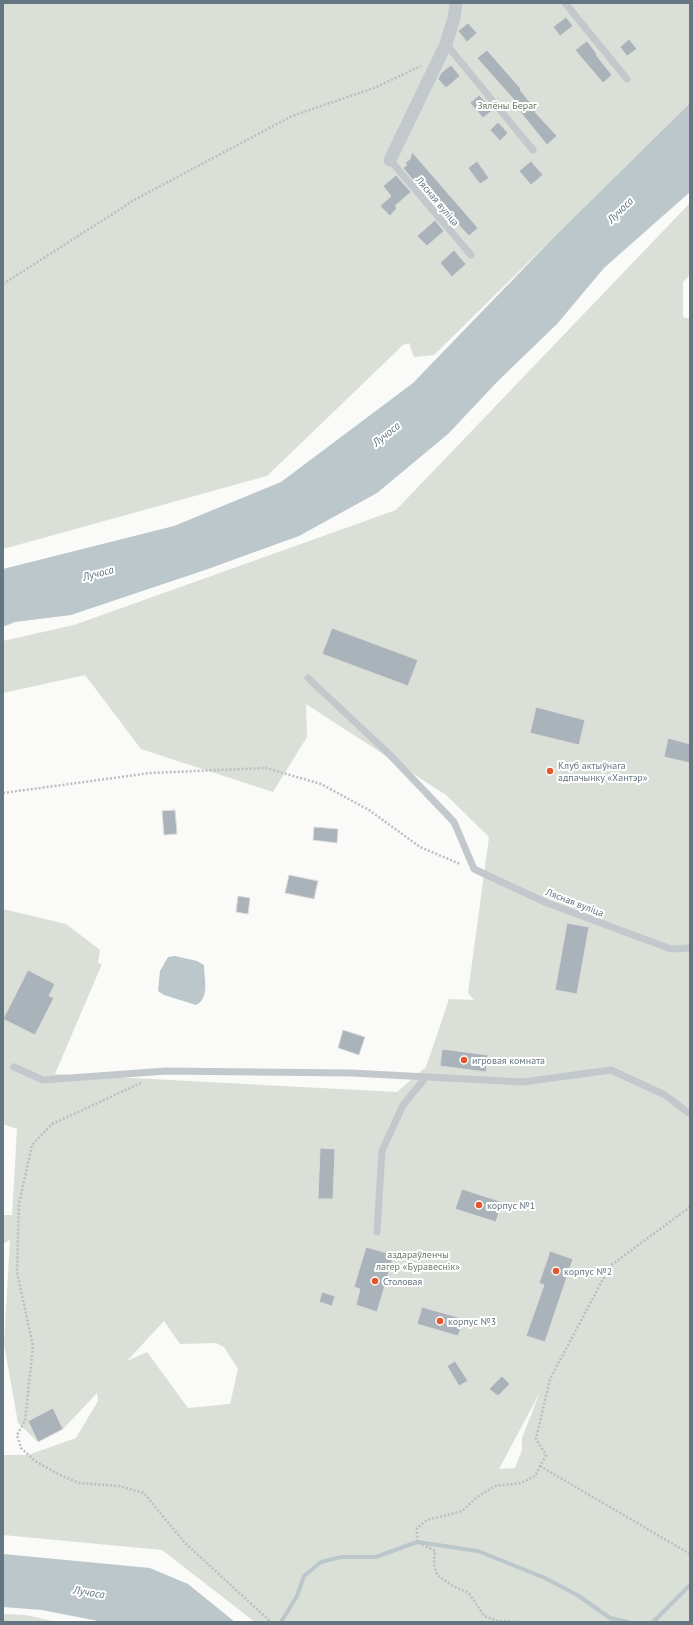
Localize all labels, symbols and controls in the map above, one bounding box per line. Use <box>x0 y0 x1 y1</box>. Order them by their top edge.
park label: Зялёны Бераг <box>477 99 537 112</box>
street label: Лясная вуліца <box>412 173 462 229</box>
water label: Лучоса <box>603 193 637 227</box>
water label: Лучоса <box>369 418 403 450</box>
water label: Лучоса <box>80 562 116 584</box>
place label: Клуб актыўнага адпачынку «Хантэр» <box>558 759 648 784</box>
marker: Клуб актыўнага адпачынку «Хантэр» <box>545 766 555 776</box>
street label: Лясная вуліца <box>543 885 606 919</box>
place label: игровая комната <box>472 1054 545 1067</box>
marker: игровая комната <box>459 1055 469 1065</box>
place label: корпус №1 <box>487 1199 535 1212</box>
marker: корпус №1 <box>474 1200 484 1210</box>
park label: аздараўленчы лагер «Буравеснік» <box>375 1248 460 1273</box>
place label: корпус №2 <box>564 1265 612 1278</box>
marker: корпус №2 <box>551 1266 561 1276</box>
place label: Столовая <box>383 1275 423 1288</box>
marker: Столовая <box>370 1276 380 1286</box>
place label: корпус №3 <box>448 1315 496 1328</box>
marker: корпус №3 <box>435 1316 445 1326</box>
water label: Лучоса <box>71 1582 106 1601</box>

